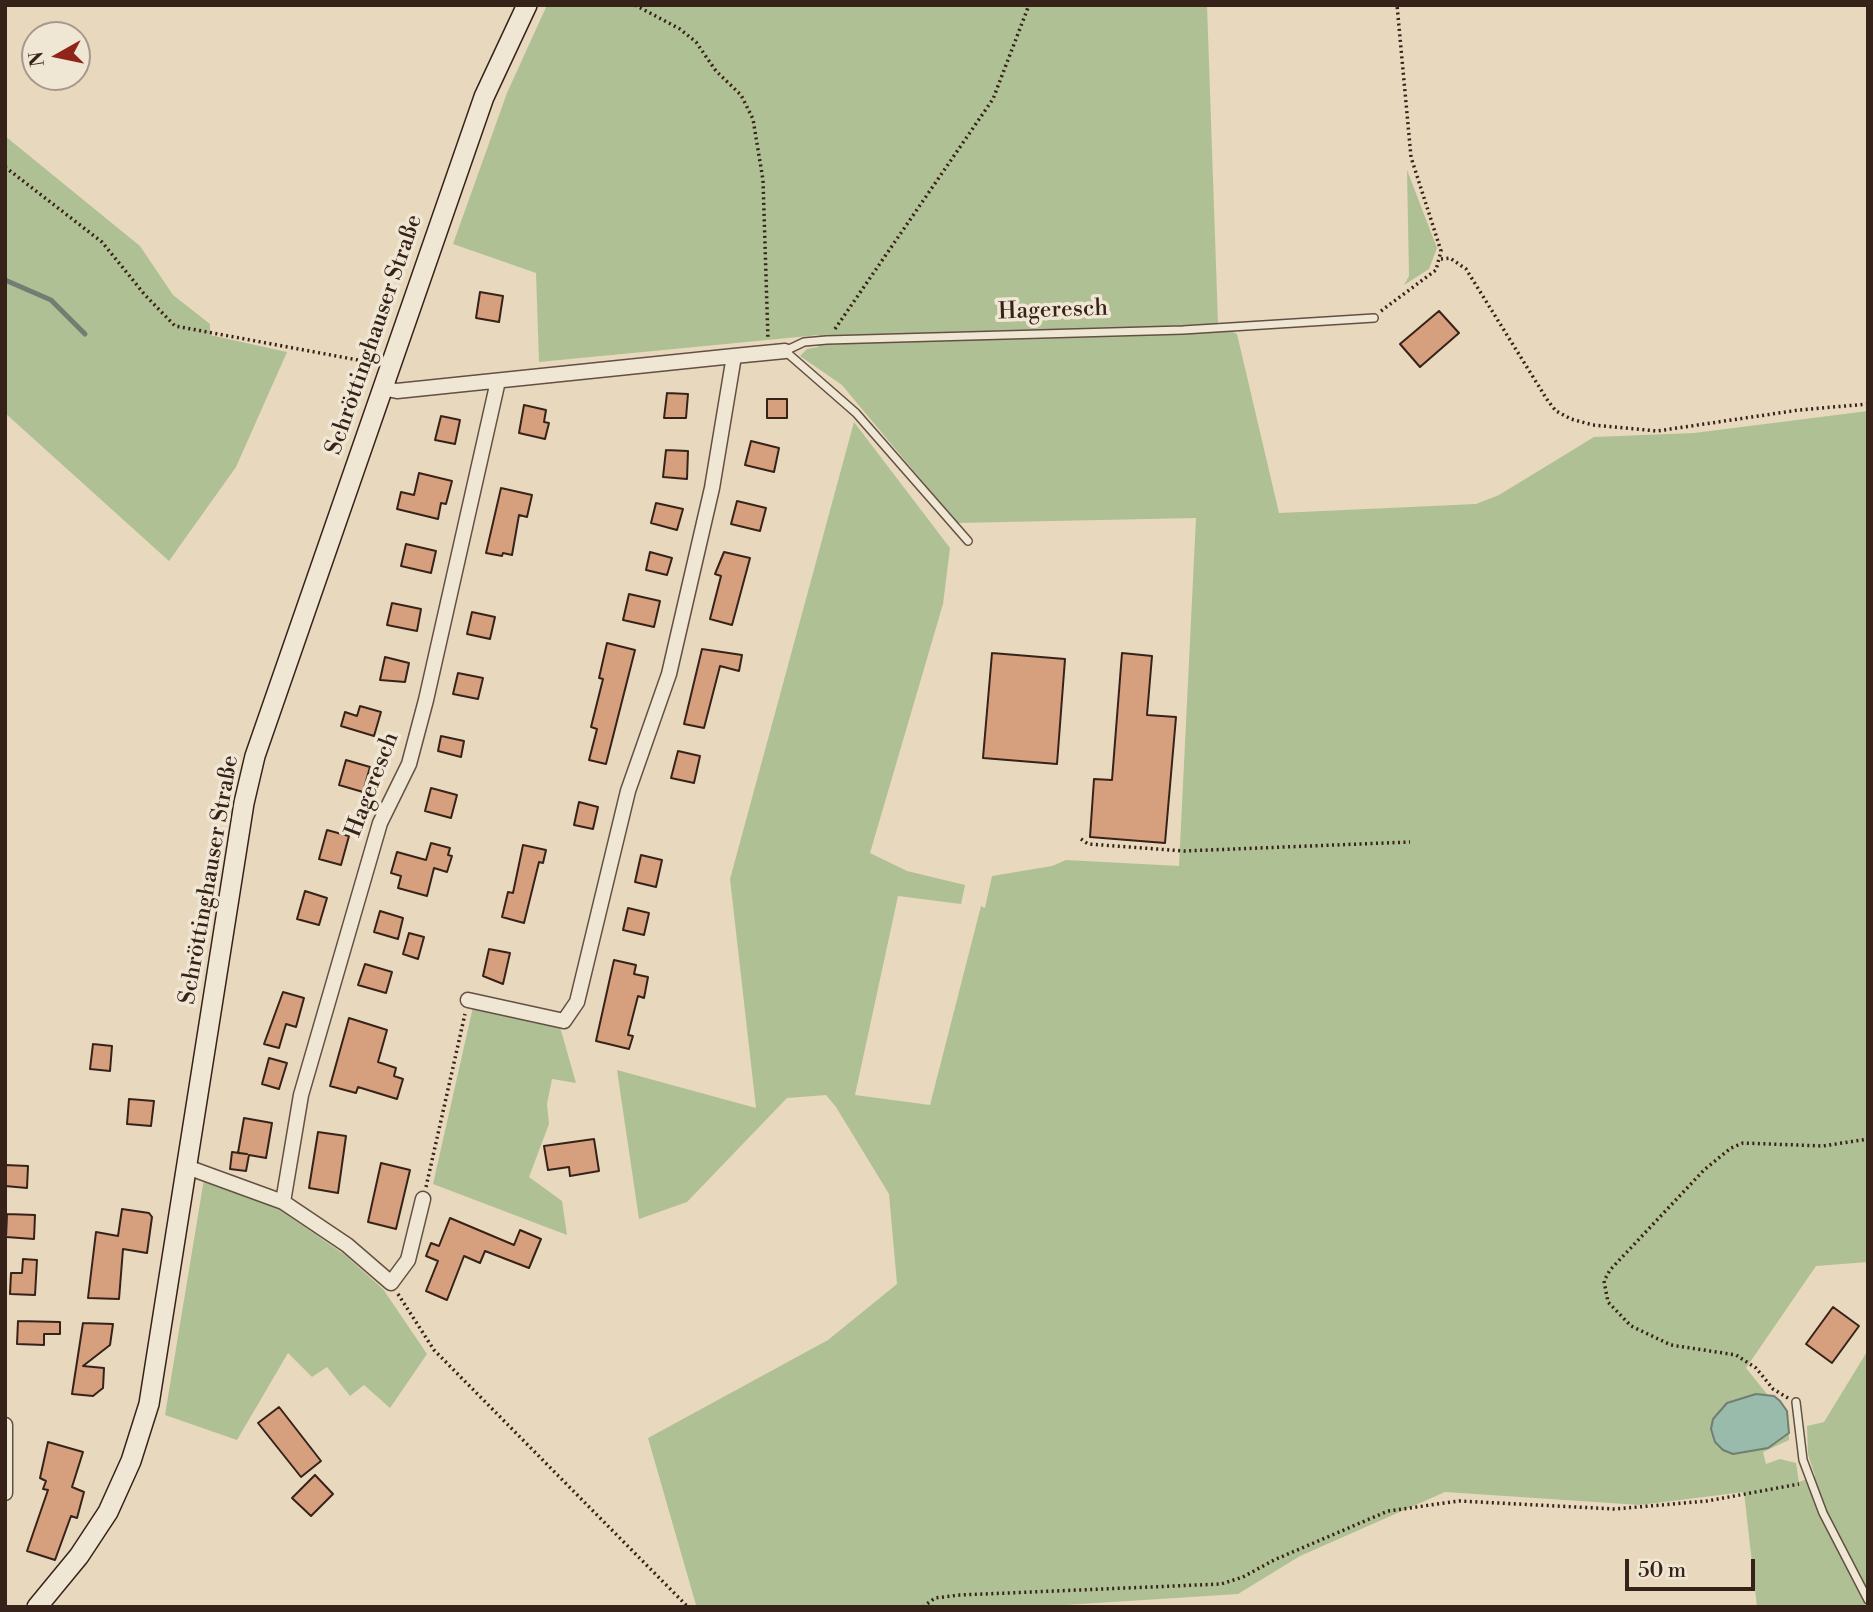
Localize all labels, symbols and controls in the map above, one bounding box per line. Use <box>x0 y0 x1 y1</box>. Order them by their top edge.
north arrow <box>21 21 91 91</box>
text: N <box>24 50 50 68</box>
street label: Schröttinghauser Straße <box>321 211 429 459</box>
street label: Hageresch <box>998 295 1108 327</box>
street label: Hageresch <box>340 729 406 841</box>
street label: Schröttinghauser Straße <box>174 753 246 1007</box>
scale bar <box>1628 1546 1758 1590</box>
text: 50 m <box>1638 1558 1686 1584</box>

